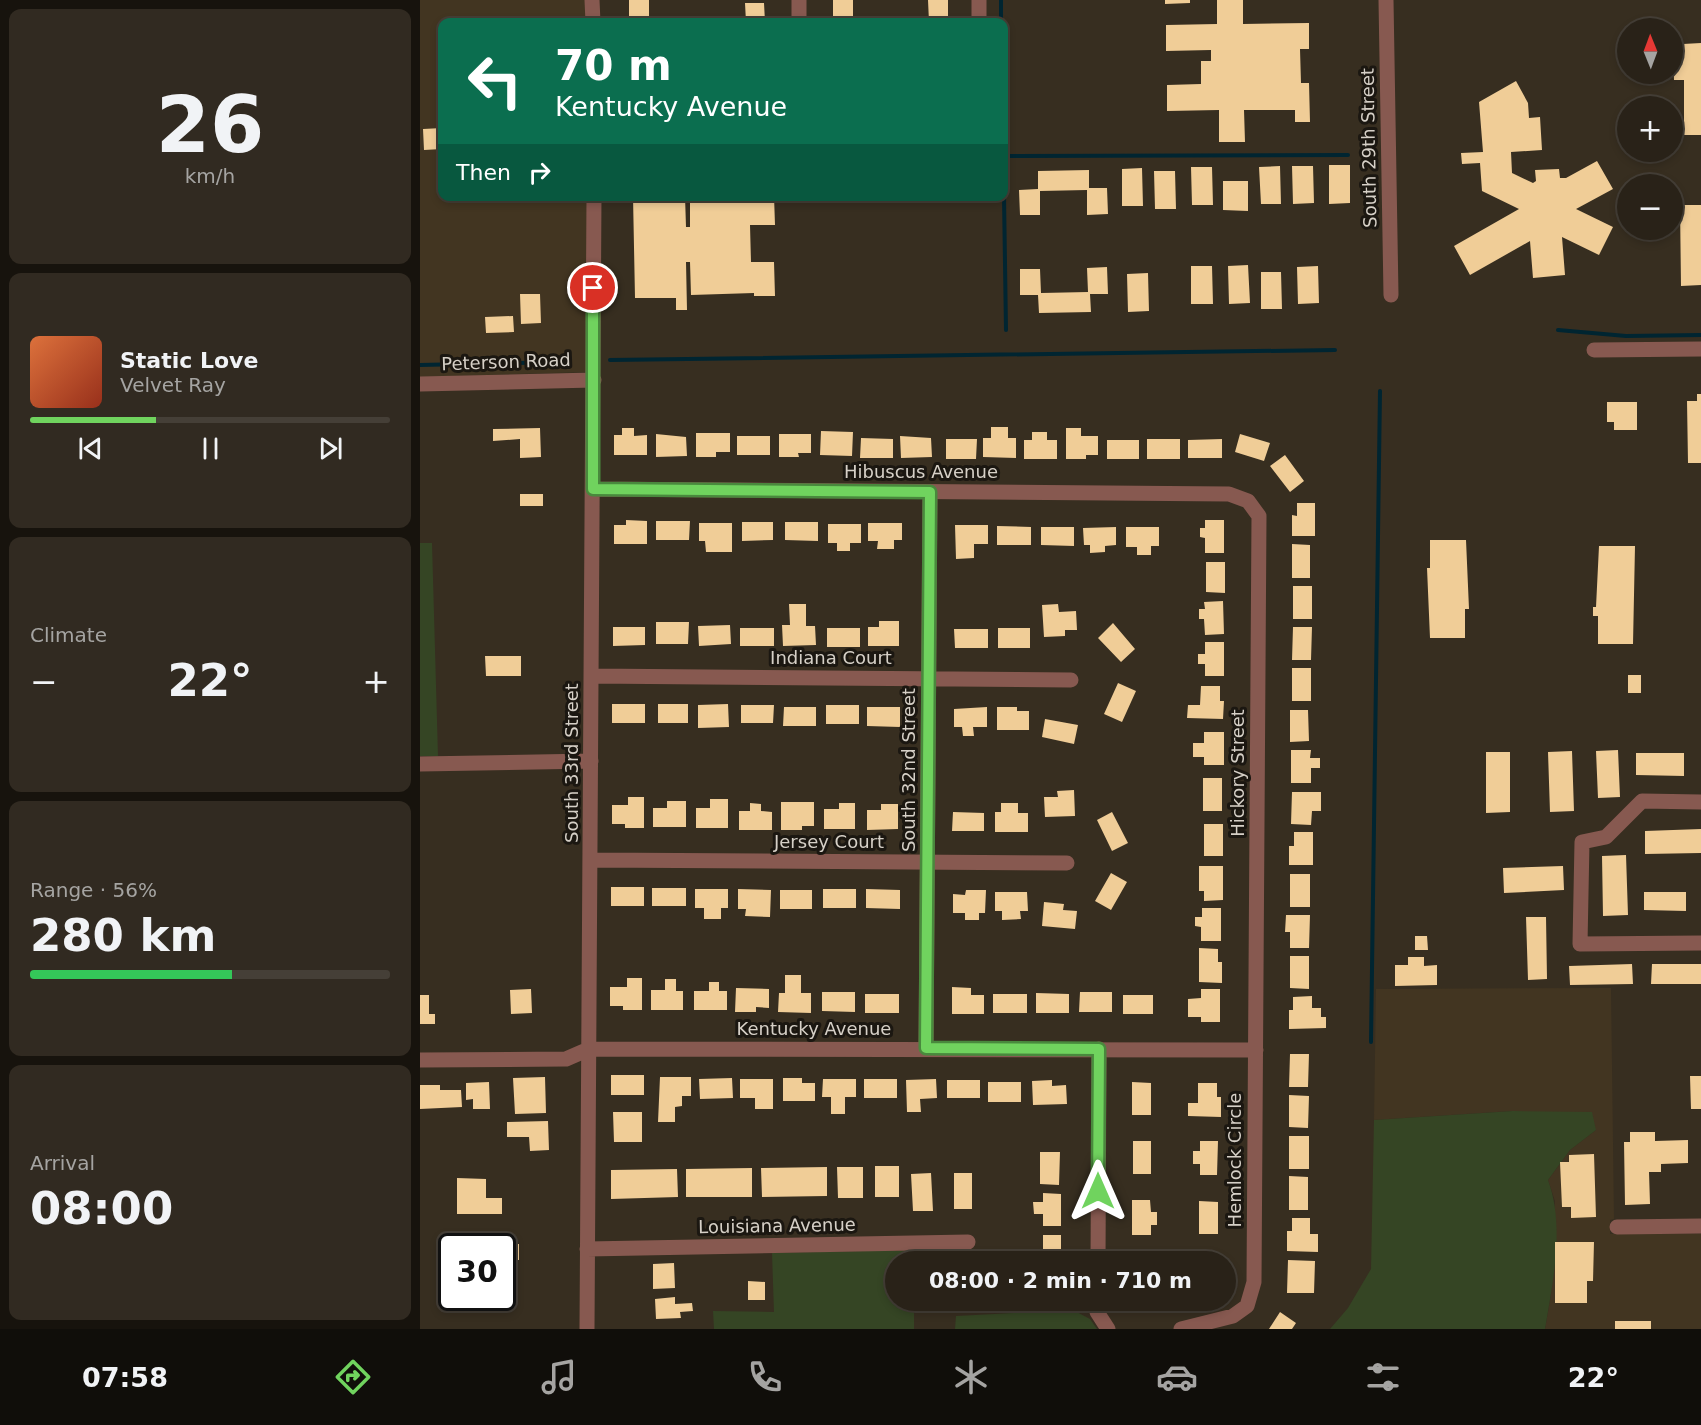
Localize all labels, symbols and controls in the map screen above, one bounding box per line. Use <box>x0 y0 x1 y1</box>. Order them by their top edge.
north arrow <box>1617 18 1683 84</box>
map controls <box>1617 18 1683 240</box>
text: 70 m <box>555 41 672 90</box>
icon: left <box>456 42 534 120</box>
street label: South 29th Street <box>1357 68 1380 228</box>
text: 26 <box>156 80 264 170</box>
text: Kentucky Avenue <box>555 91 787 122</box>
button: + <box>1617 96 1683 162</box>
icon: right <box>523 156 556 189</box>
text: Then <box>456 160 511 185</box>
text: km/h <box>185 164 235 188</box>
button: − <box>1617 174 1683 240</box>
pin <box>567 262 618 313</box>
icon: arrive <box>576 271 609 304</box>
text: Static Love <box>120 348 258 373</box>
street label: Peterson Road <box>441 349 571 374</box>
text: Velvet Ray <box>120 373 226 397</box>
icon: previous <box>74 432 107 465</box>
icon: pause <box>194 432 227 465</box>
icon: next <box>314 432 347 465</box>
street label: Hibuscus Avenue <box>844 461 998 482</box>
text: Climate <box>30 623 107 647</box>
street label: Indiana Court <box>770 647 892 668</box>
text: 22° <box>167 654 253 707</box>
text: − <box>30 662 58 701</box>
text: + <box>362 662 390 701</box>
street label: South 33rd Street <box>561 683 582 843</box>
street label: South 32nd Street <box>898 688 919 852</box>
street label: Hickory Street <box>1227 709 1248 837</box>
street label: Jersey Court <box>773 831 884 852</box>
text: Range · 56% <box>30 878 157 902</box>
text: 280 km <box>30 909 216 962</box>
street label: Kentucky Avenue <box>737 1018 891 1039</box>
street label: Hemlock Circle <box>1224 1093 1245 1227</box>
text: Arrival <box>30 1151 95 1175</box>
position arrow <box>1066 1159 1130 1223</box>
text: 08:00 <box>30 1182 173 1235</box>
street label: Louisiana Avenue <box>698 1214 856 1237</box>
speed limit sign: 30 <box>438 1233 516 1311</box>
text: 08:00 · 2 min · 710 m <box>929 1268 1192 1293</box>
icon: directions <box>332 1356 374 1398</box>
icon: music <box>538 1356 580 1398</box>
icon: phone <box>744 1356 786 1398</box>
icon: climate <box>950 1356 992 1398</box>
icon: car <box>1156 1356 1198 1398</box>
icon: filters <box>1362 1356 1404 1398</box>
text: 07:58 <box>82 1362 168 1393</box>
text: 22° <box>1568 1362 1619 1393</box>

